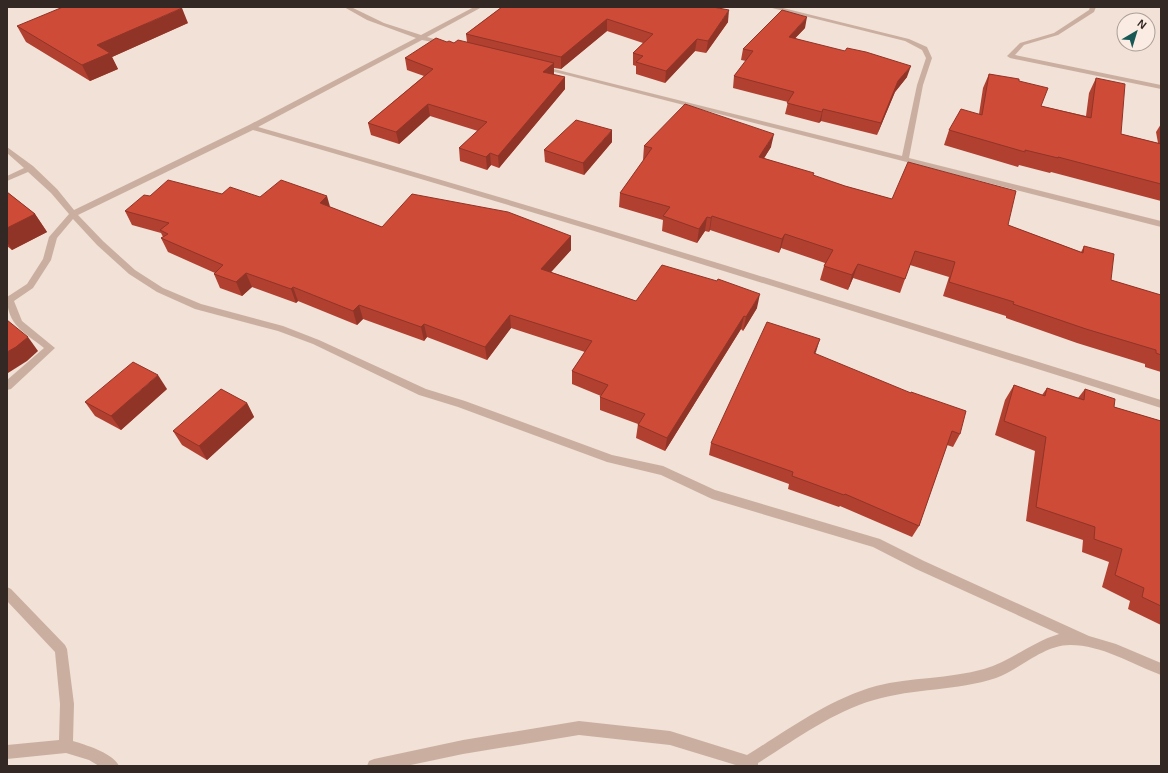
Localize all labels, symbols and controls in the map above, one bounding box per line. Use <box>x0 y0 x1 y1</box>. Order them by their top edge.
north arrow <box>1116 12 1156 52</box>
text: N <box>1135 17 1149 31</box>

